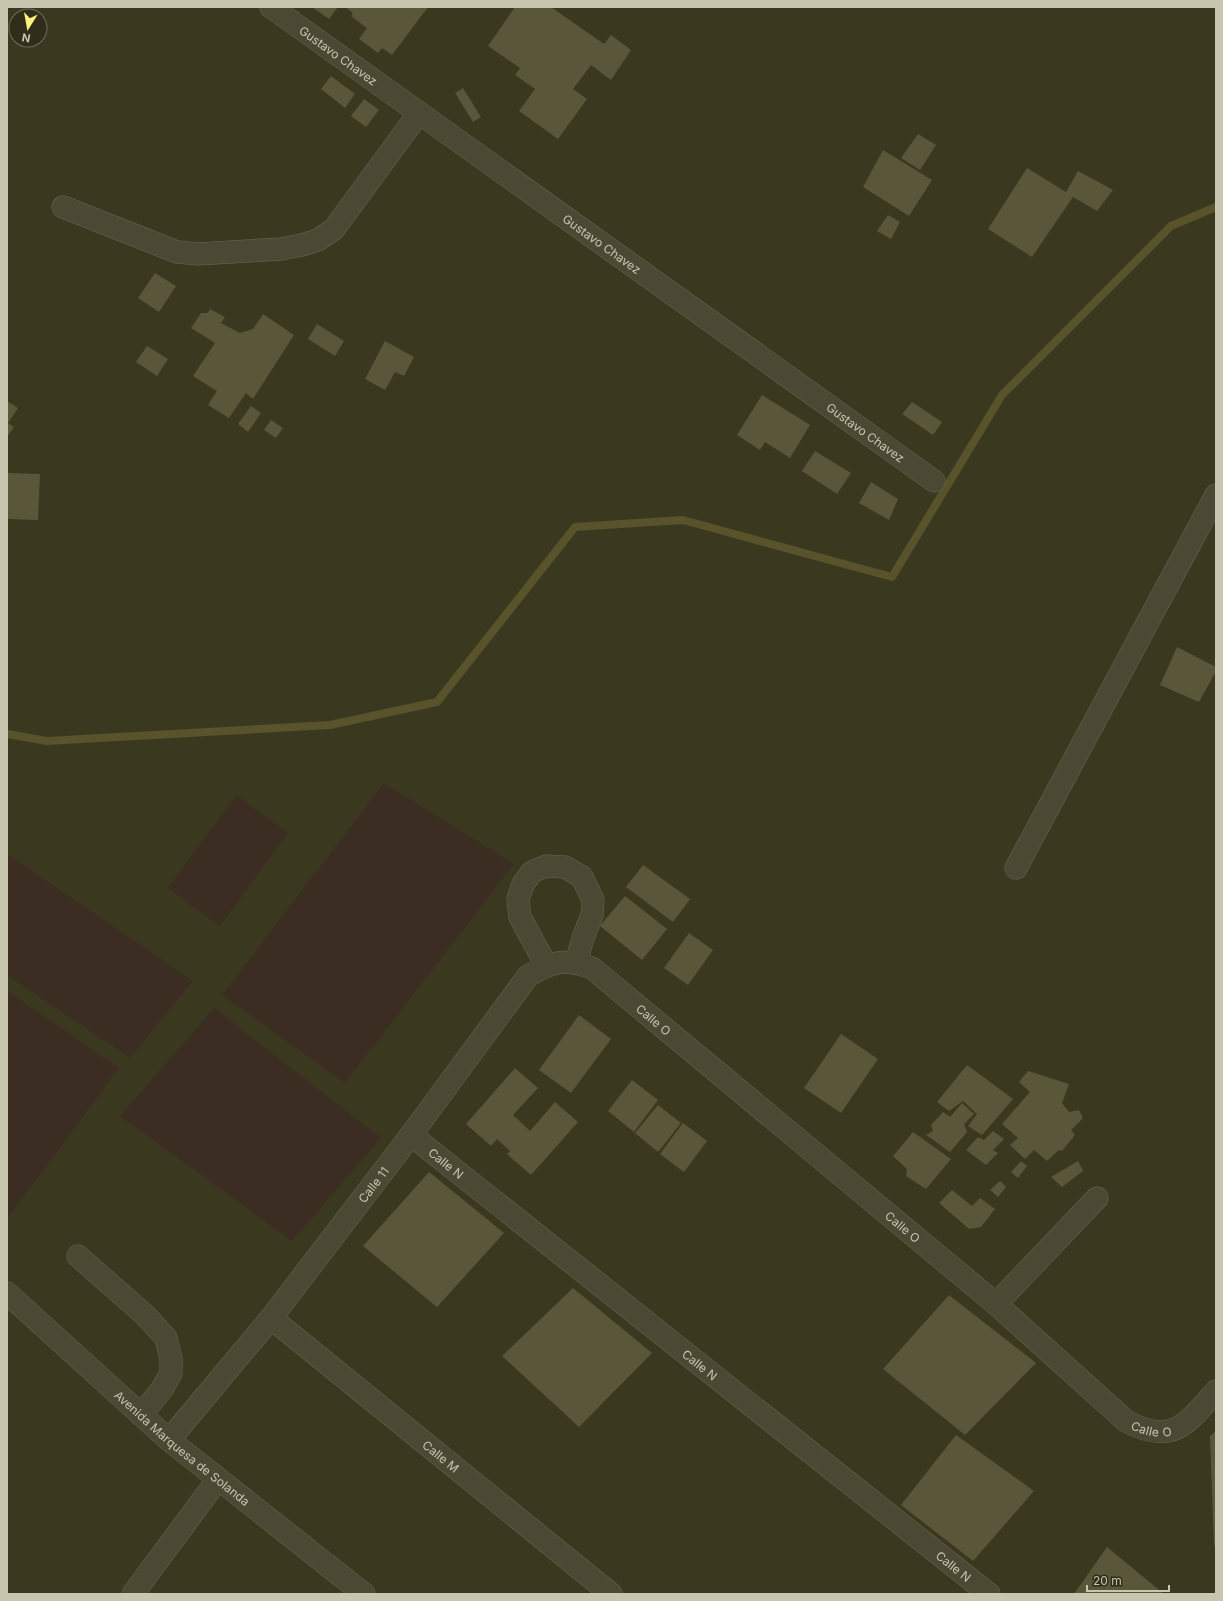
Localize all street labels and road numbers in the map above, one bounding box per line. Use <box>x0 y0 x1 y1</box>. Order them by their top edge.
street label: Gustavo Chavez <box>297 22 380 88</box>
street label: Gustavo Chavez <box>560 211 644 277</box>
street label: Gustavo Chavez <box>824 399 908 465</box>
street label: Calle O <box>633 1001 674 1038</box>
street label: Calle N <box>426 1144 467 1182</box>
street label: Calle 11 <box>355 1164 392 1206</box>
street label: Calle O <box>882 1208 923 1245</box>
street label: Calle N <box>679 1346 721 1383</box>
street label: Avenida Marquesa de Solanda <box>112 1387 253 1509</box>
street label: Calle O <box>1129 1417 1173 1439</box>
street label: Calle M <box>420 1437 462 1475</box>
street label: Calle N <box>933 1547 974 1585</box>

